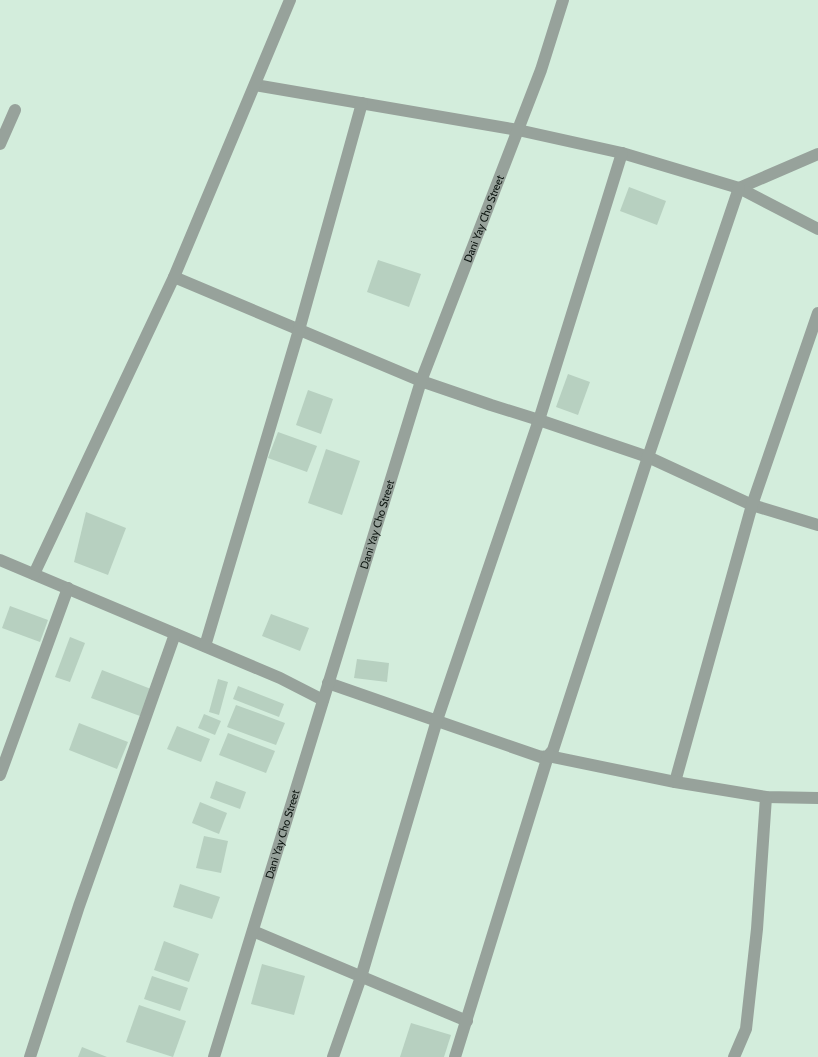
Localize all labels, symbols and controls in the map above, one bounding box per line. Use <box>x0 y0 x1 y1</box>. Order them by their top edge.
street label: Dani Yay Cho Street <box>460 173 507 264</box>
street label: Dani Yay Cho Street <box>357 478 397 571</box>
street label: Dani Yay Cho Street <box>262 788 303 880</box>

